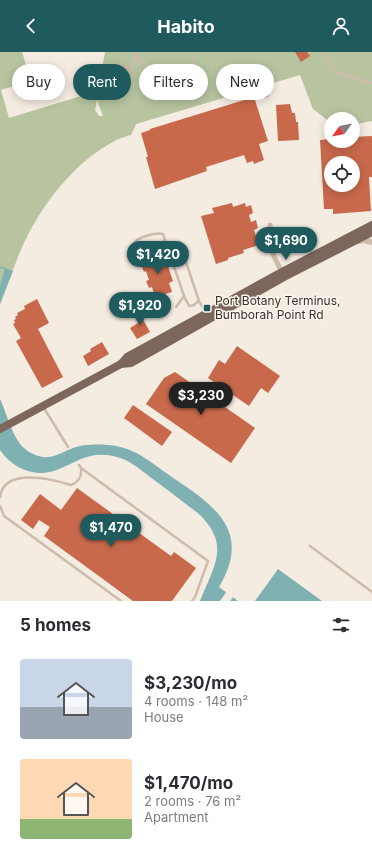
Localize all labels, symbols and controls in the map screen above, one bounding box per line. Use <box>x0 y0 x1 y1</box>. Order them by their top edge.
icon: back <box>20 15 42 37</box>
icon: person <box>330 15 352 37</box>
text: Habito <box>157 16 215 37</box>
chip: Buy <box>12 64 65 100</box>
chip: Rent <box>73 64 131 100</box>
chip: Filters <box>139 64 208 100</box>
chip: New <box>216 64 274 100</box>
north arrow <box>324 112 360 148</box>
map controls <box>324 112 360 192</box>
button: locate <box>324 156 360 192</box>
pin: $1,690 <box>253 227 319 261</box>
text: $1,690 <box>264 232 308 248</box>
pin: $1,420 <box>125 241 191 275</box>
text: $1,420 <box>136 246 180 262</box>
pin: $1,920 <box>107 292 173 326</box>
place label: Port Botany Terminus, Bumborah Point Rd <box>215 293 341 322</box>
text: $1,920 <box>118 297 162 313</box>
marker: Port Botany Terminus, Bumborah Point Rd <box>202 303 212 313</box>
pin: $3,230 <box>168 382 234 416</box>
text: $3,230 <box>178 387 224 403</box>
pin: $1,470 <box>78 514 144 548</box>
text: $1,470 <box>89 519 133 535</box>
icon: filters <box>330 614 352 636</box>
text: 5 homes <box>20 615 91 635</box>
text: $3,230/mo <box>144 673 237 693</box>
icon: home <box>52 675 100 723</box>
text: 4 rooms · 148 m² <box>144 693 248 709</box>
text: House <box>144 709 184 725</box>
text: $1,470/mo <box>144 773 233 793</box>
icon: home <box>52 775 100 823</box>
text: 2 rooms · 76 m² <box>144 793 241 809</box>
text: Apartment <box>144 809 209 825</box>

